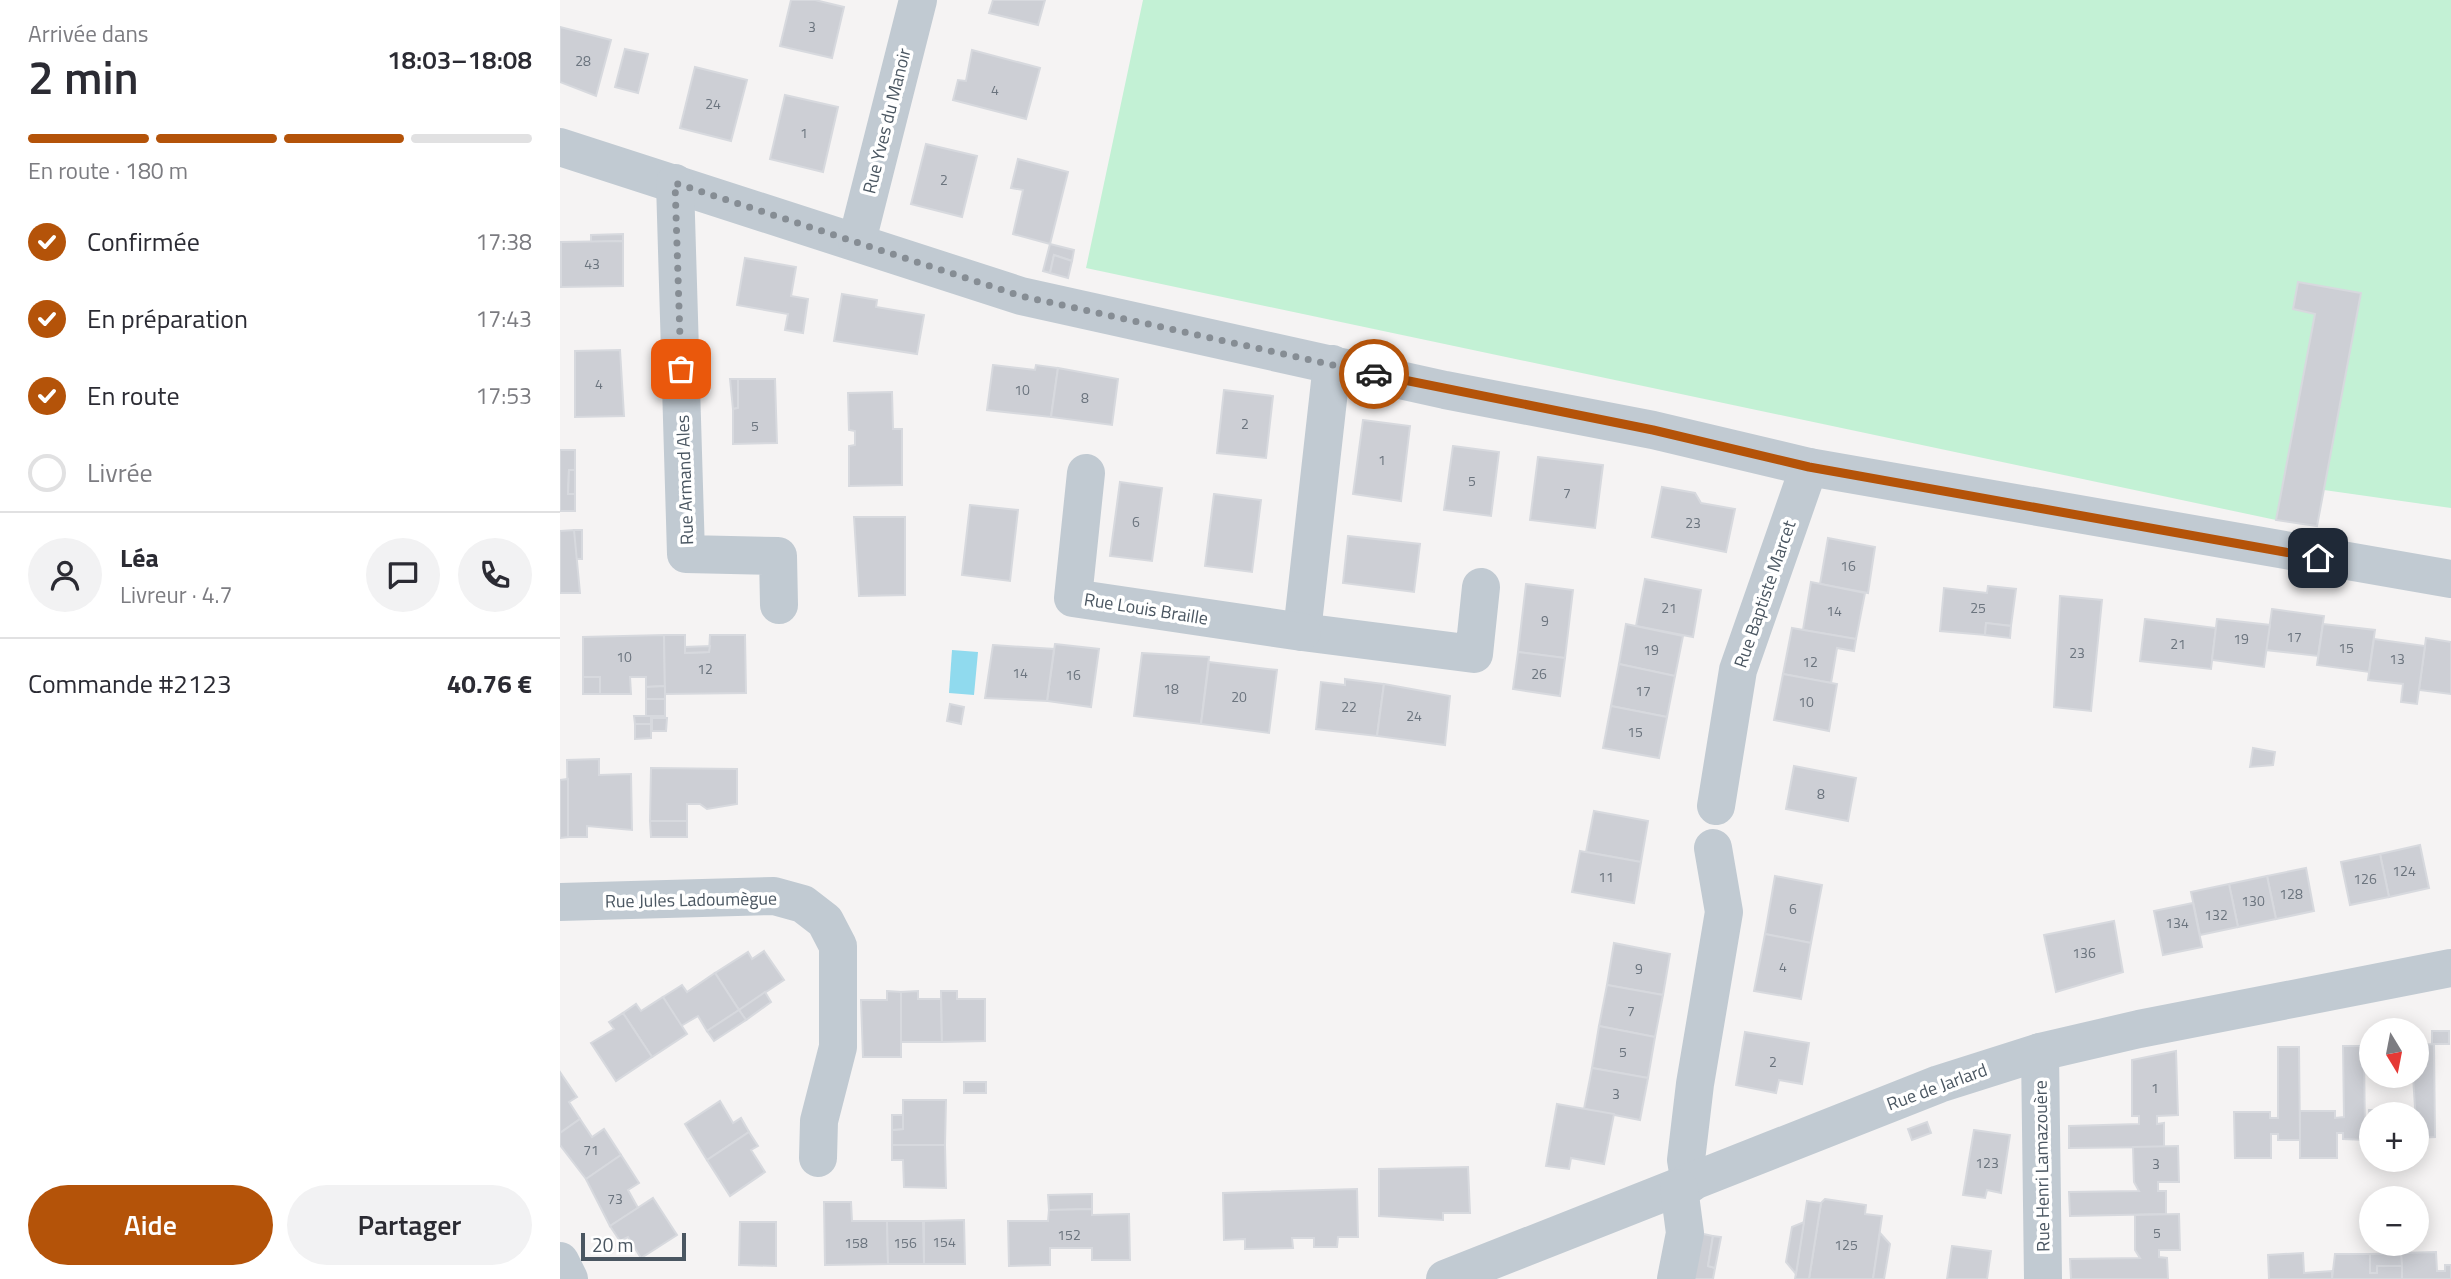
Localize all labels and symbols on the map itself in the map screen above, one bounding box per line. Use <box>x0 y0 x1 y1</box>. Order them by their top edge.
house number: 3 <box>808 16 816 37</box>
street label: Rue Yves du Manoir <box>855 45 918 196</box>
house number: 28 <box>575 50 591 71</box>
house number: 4 <box>991 79 999 100</box>
house number: 24 <box>705 93 721 114</box>
house number: 1 <box>800 122 808 143</box>
house number: 2 <box>940 169 948 190</box>
house number: 43 <box>584 253 600 274</box>
pin <box>651 339 711 399</box>
courier <box>1339 339 1409 409</box>
house number: 4 <box>595 373 603 394</box>
house number: 10 <box>1014 379 1030 400</box>
house number: 8 <box>1081 387 1089 408</box>
house number: 2 <box>1241 413 1249 434</box>
street label: Rue Armand Ales <box>669 415 700 546</box>
house number: 5 <box>751 415 759 436</box>
house number: 1 <box>1378 449 1386 470</box>
house number: 5 <box>1468 470 1476 491</box>
house number: 7 <box>1563 482 1571 503</box>
house number: 6 <box>1132 511 1140 532</box>
house number: 23 <box>1685 512 1701 533</box>
street label: Rue Baptiste Marcet <box>1727 516 1803 671</box>
pin <box>2288 528 2348 588</box>
house number: 16 <box>1840 555 1856 576</box>
street label: Rue Louis Braille <box>1082 585 1210 632</box>
house number: 21 <box>1661 597 1677 618</box>
house number: 25 <box>1970 597 1986 618</box>
house number: 14 <box>1826 600 1842 621</box>
house number: 9 <box>1541 610 1549 631</box>
house number: 17 <box>2286 626 2302 647</box>
house number: 19 <box>2233 628 2249 649</box>
house number: 21 <box>2170 633 2186 654</box>
house number: 15 <box>2338 637 2354 658</box>
house number: 19 <box>1643 639 1659 660</box>
house number: 23 <box>2069 642 2085 663</box>
house number: 10 <box>616 646 632 667</box>
house number: 13 <box>2389 648 2405 669</box>
house number: 12 <box>1802 651 1818 672</box>
house number: 12 <box>697 658 713 679</box>
house number: 14 <box>1012 662 1028 683</box>
house number: 26 <box>1531 663 1547 684</box>
house number: 16 <box>1065 664 1081 685</box>
house number: 18 <box>1163 678 1179 699</box>
house number: 17 <box>1635 680 1651 701</box>
house number: 20 <box>1231 686 1247 707</box>
house number: 10 <box>1798 691 1814 712</box>
house number: 22 <box>1341 696 1357 717</box>
house number: 24 <box>1406 705 1422 726</box>
house number: 15 <box>1627 721 1643 742</box>
house number: 8 <box>1817 783 1825 804</box>
house number: 124 <box>2392 860 2416 881</box>
house number: 11 <box>1598 866 1614 887</box>
house number: 126 <box>2353 868 2377 889</box>
house number: 128 <box>2279 883 2303 904</box>
street label: Rue Jules Ladoumègue <box>605 884 777 915</box>
house number: 130 <box>2241 890 2265 911</box>
house number: 6 <box>1789 898 1797 919</box>
house number: 132 <box>2204 904 2228 925</box>
house number: 134 <box>2165 912 2189 933</box>
house number: 136 <box>2072 942 2096 963</box>
house number: 4 <box>1779 956 1787 977</box>
house number: 9 <box>1635 958 1643 979</box>
house number: 7 <box>1627 1000 1635 1021</box>
north arrow <box>2359 1018 2429 1088</box>
house number: 5 <box>1619 1041 1627 1062</box>
house number: 2 <box>1769 1051 1777 1072</box>
street label: Rue de Jarlard <box>1883 1056 1991 1117</box>
house number: 1 <box>2151 1077 2159 1098</box>
street label: Rue Henri Lamazouère <box>2027 1080 2056 1252</box>
house number: 3 <box>1612 1083 1620 1104</box>
house number: 71 <box>583 1139 599 1160</box>
house number: 123 <box>1975 1152 1999 1173</box>
house number: 3 <box>2152 1153 2160 1174</box>
house number: 73 <box>607 1188 623 1209</box>
house number: 5 <box>2153 1222 2161 1243</box>
house number: 152 <box>1057 1224 1081 1245</box>
scale bar <box>581 1230 686 1262</box>
house number: 154 <box>932 1231 956 1252</box>
house number: 158 <box>844 1232 868 1253</box>
house number: 156 <box>893 1232 917 1253</box>
house number: 125 <box>1834 1234 1858 1255</box>

